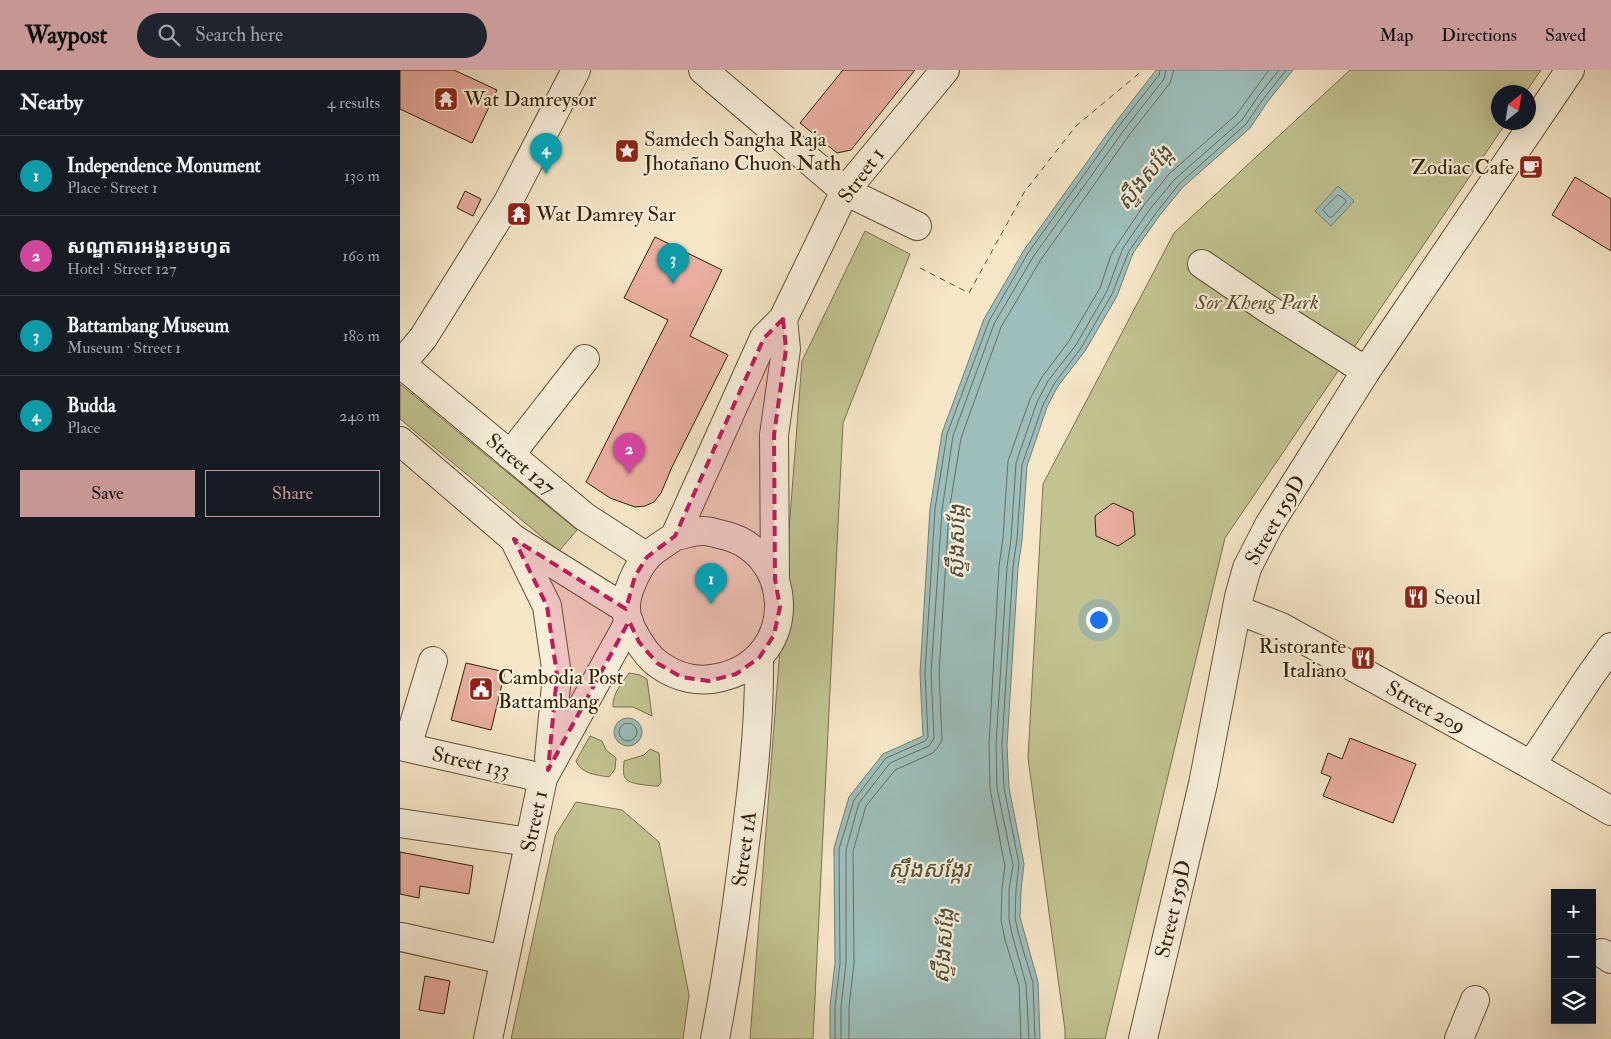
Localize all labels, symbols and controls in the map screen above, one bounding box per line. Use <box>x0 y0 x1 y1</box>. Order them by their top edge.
search box <box>137 13 487 58</box>
text: Waypost <box>25 20 107 51</box>
icon: search <box>155 21 183 49</box>
text: Search here <box>195 23 283 47</box>
text: Map <box>1380 24 1413 47</box>
text: Directions <box>1441 24 1517 47</box>
text: Saved <box>1545 24 1586 47</box>
north arrow <box>1491 85 1536 130</box>
temple icon: Wat Damreysor <box>433 86 459 112</box>
place label: Wat Damreysor <box>463 86 597 113</box>
text: Nearby <box>20 89 83 116</box>
text: 4 results <box>327 93 380 113</box>
place label: Samdech Sangha Raja Jhotañano Chuon Nath <box>643 126 841 177</box>
pin: 4 <box>530 133 562 174</box>
place icon: Samdech Sangha Raja Jhotañano Chuon Nath <box>614 138 640 164</box>
water label: ស្ទឹងសង្កែ <box>1110 140 1179 216</box>
street label: Street 1 <box>832 142 891 209</box>
text: Independence Monument <box>67 154 261 178</box>
place label: Zodiac Cafe <box>1411 154 1514 181</box>
cafe icon: Zodiac Cafe <box>1518 154 1544 180</box>
text: 1 <box>33 166 39 186</box>
text: 130 m <box>344 166 380 186</box>
text: Place · Street 1 <box>67 178 158 198</box>
temple icon: Wat Damrey Sar <box>506 201 532 227</box>
place label: Wat Damrey Sar <box>535 201 676 228</box>
text: សណ្ឋាគារអង្គរខមហ្វត <box>67 235 231 259</box>
pin: 3 <box>657 243 689 284</box>
text: 2 <box>32 246 40 266</box>
text: 160 m <box>342 246 380 266</box>
text: Hotel · Street 127 <box>67 259 177 279</box>
park label: Sor Kheng Park <box>1194 289 1319 316</box>
text: Battambang Museum <box>67 314 229 338</box>
text: 3 <box>33 326 39 346</box>
text: 180 m <box>343 326 380 346</box>
text: Museum · Street 1 <box>67 338 181 358</box>
text: Budda <box>67 394 116 418</box>
text: 4 <box>32 406 40 426</box>
text: 240 m <box>339 406 380 426</box>
text: Place <box>67 418 100 438</box>
street label: Street 127 <box>480 427 561 502</box>
pin: 2 <box>613 433 645 474</box>
button: Save <box>20 470 195 517</box>
button: Share <box>205 470 380 517</box>
street label: Street 159D <box>1239 470 1312 570</box>
water label: ស្ទឹងសង្កែ <box>942 504 972 580</box>
pin: 1 <box>695 563 727 604</box>
restaurant icon: Seoul <box>1403 584 1429 610</box>
place label: Seoul <box>1434 584 1481 611</box>
your location <box>1086 607 1112 633</box>
place label: Ristorante Italiano <box>1259 633 1346 684</box>
restaurant icon: Ristorante Italiano <box>1350 645 1376 671</box>
place label: Cambodia Post Battambang <box>498 664 624 715</box>
street label: Street 209 <box>1381 674 1470 740</box>
public building icon: Cambodia Post Battambang <box>468 676 494 702</box>
street label: Street 133 <box>430 740 512 784</box>
street label: Street 1 <box>515 788 554 854</box>
street label: Street 1A <box>726 810 763 889</box>
water label: ស្ទឹងសង្កែរ <box>888 856 972 884</box>
street label: Street 159D <box>1149 858 1198 961</box>
map controls <box>1551 889 1596 1024</box>
button: + <box>1551 889 1596 934</box>
water label: ស្ទឹងសង្កែ <box>927 908 961 985</box>
button: − <box>1551 934 1596 979</box>
button: layers <box>1551 979 1596 1024</box>

